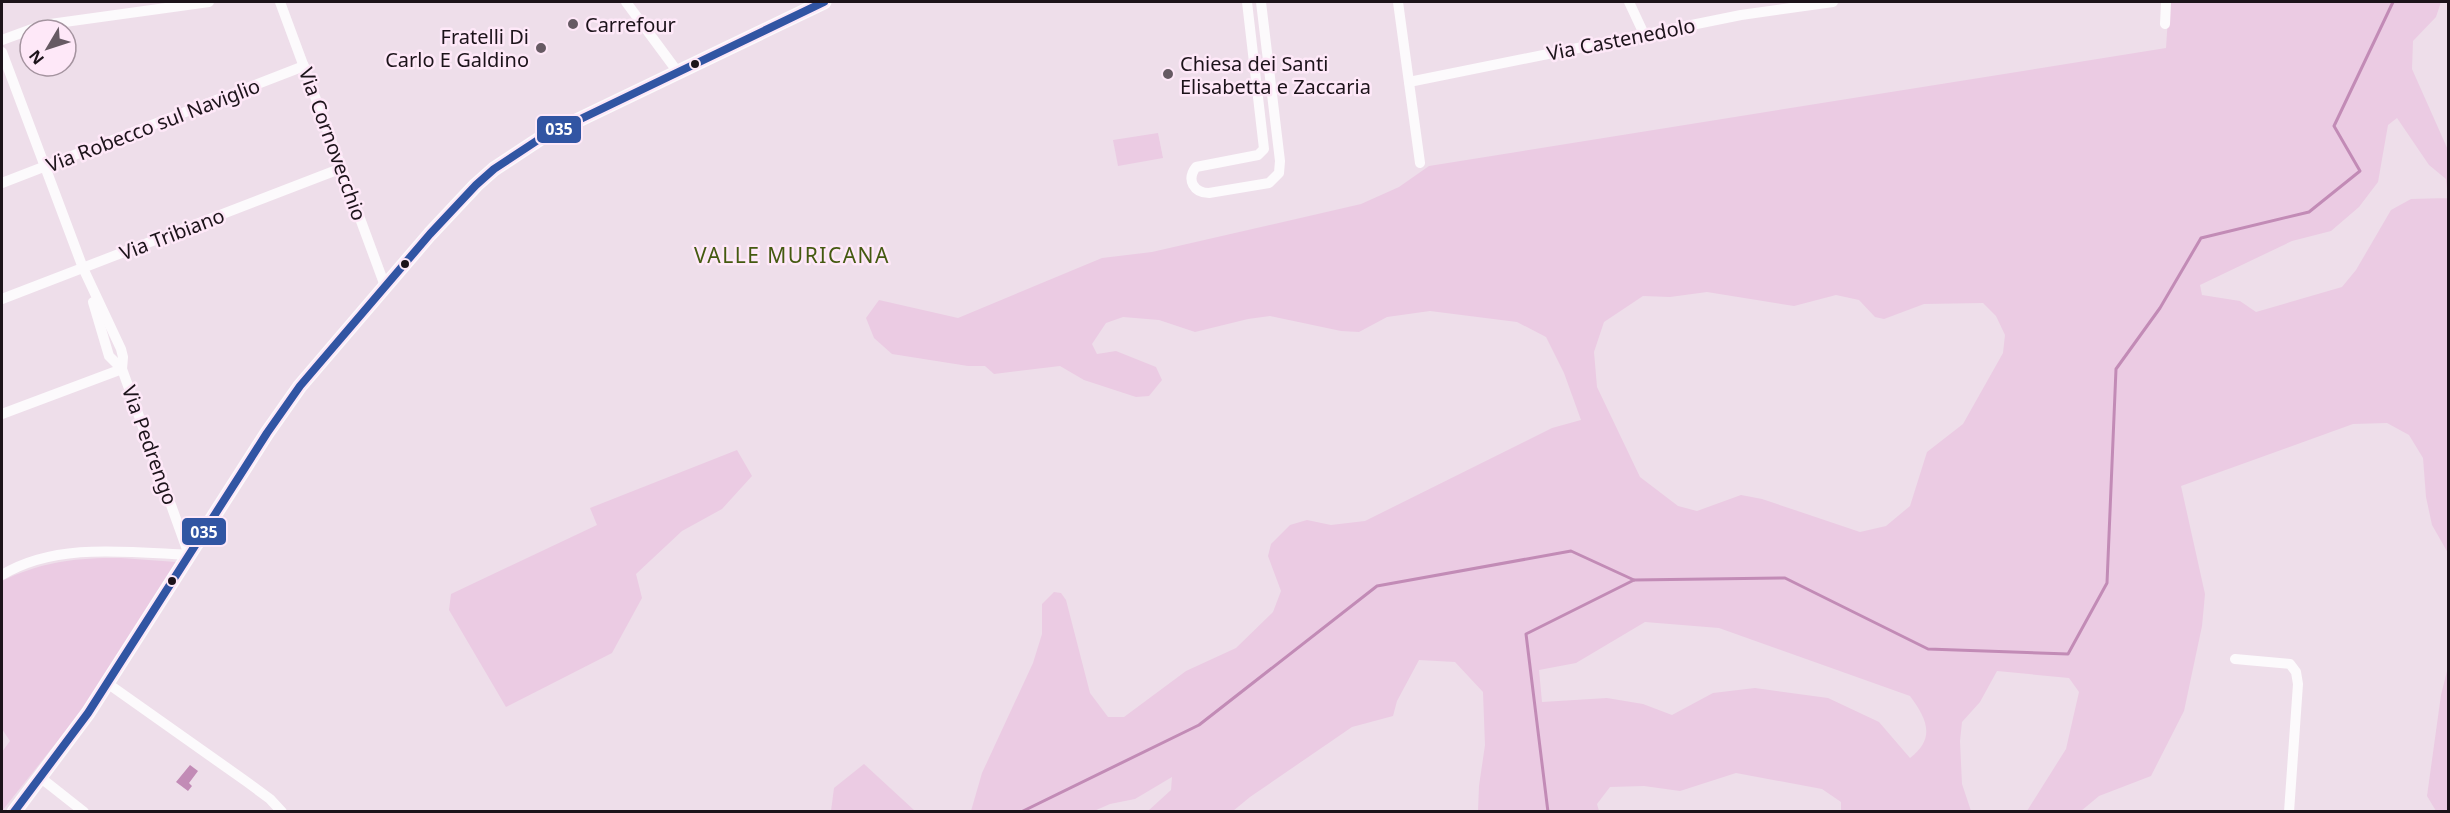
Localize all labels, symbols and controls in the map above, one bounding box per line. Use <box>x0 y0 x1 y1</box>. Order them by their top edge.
place label: Carrefour <box>585 11 676 38</box>
street label: Via Castenedolo <box>1544 11 1698 67</box>
marker: Carrefour <box>566 17 580 31</box>
north arrow <box>18 18 78 78</box>
place label: Fratelli Di Carlo E Galdino <box>385 23 529 73</box>
marker: Fratelli Di Carlo E Galdino <box>534 41 548 55</box>
text: N <box>24 45 49 69</box>
place label: Chiesa dei Santi Elisabetta e Zaccaria <box>1180 50 1371 100</box>
unlabelled marker <box>689 58 701 70</box>
street label: Via Cornovecchio <box>293 64 373 224</box>
marker: Chiesa dei Santi Elisabetta e Zaccaria <box>1161 67 1175 81</box>
street label: Via Robecco sul Naviglio <box>42 72 264 178</box>
line badge: 035 <box>536 115 582 144</box>
text: 035 <box>545 118 573 140</box>
street label: Via Tribiano <box>116 202 228 266</box>
district label: VALLE MURICANA <box>694 241 890 269</box>
unlabelled marker <box>399 258 411 270</box>
street label: Via Pedrengo <box>116 382 184 508</box>
line badge: 035 <box>181 517 227 546</box>
text: 035 <box>190 521 218 543</box>
unlabelled marker <box>166 575 178 587</box>

